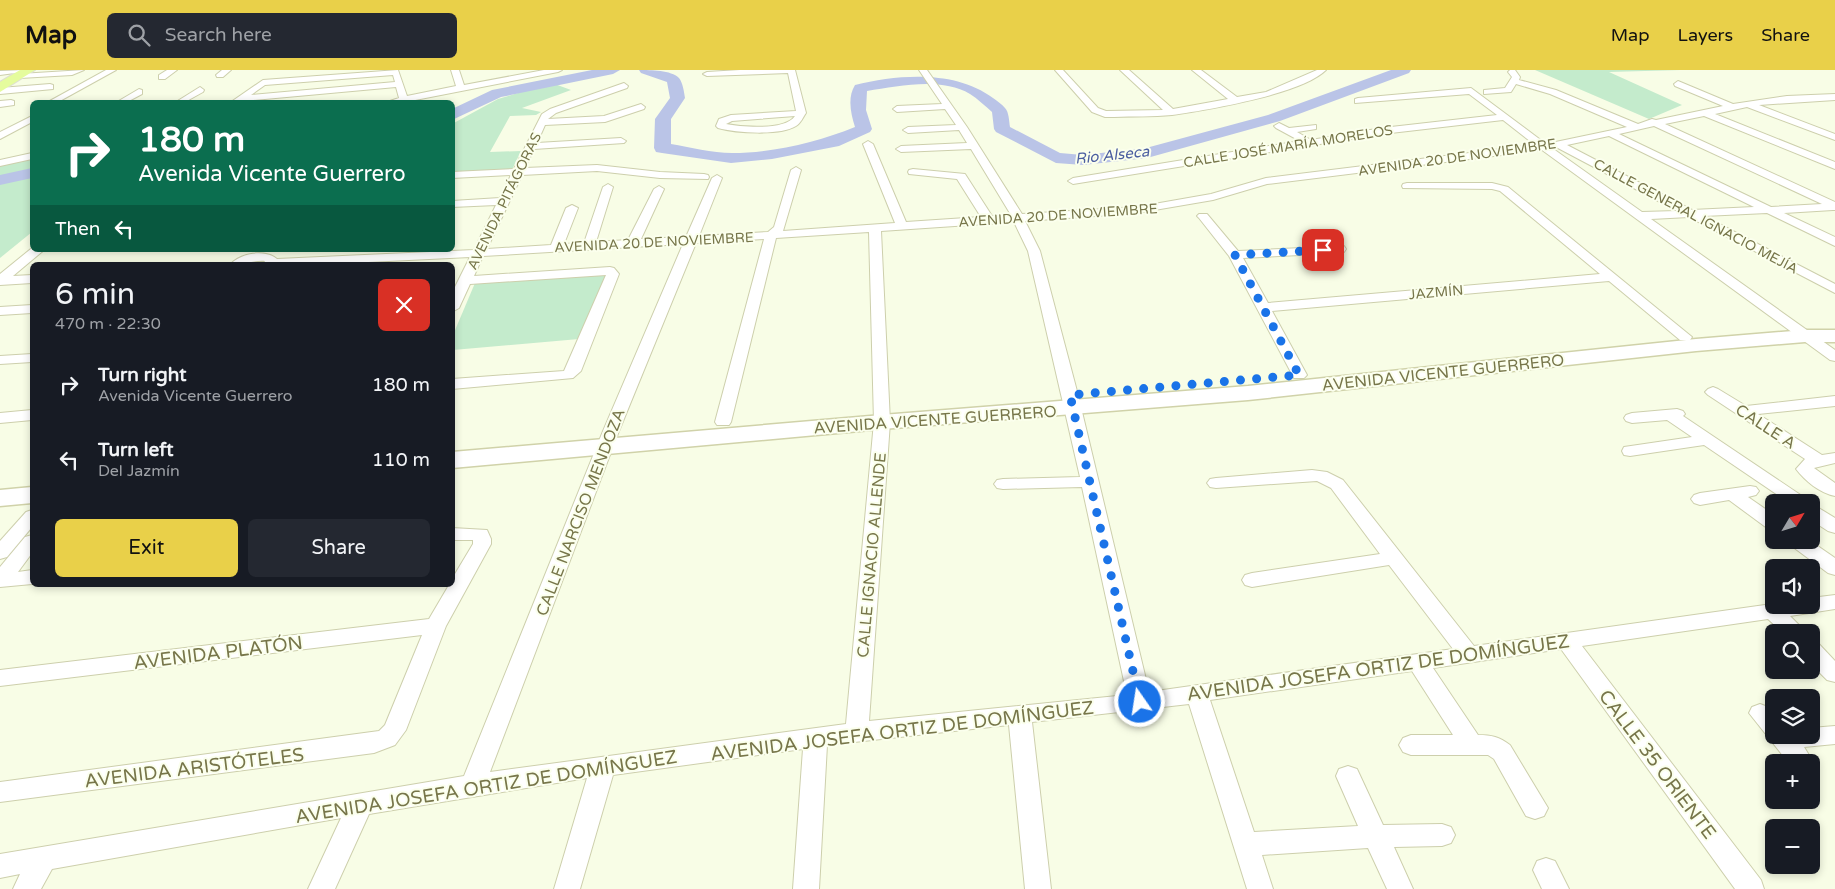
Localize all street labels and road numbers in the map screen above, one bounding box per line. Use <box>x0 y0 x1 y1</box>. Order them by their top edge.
street label: CALLE JOSÉ MARÍA MORELOS <box>1182 121 1394 171</box>
street label: AVENIDA PITÁGORAS <box>464 130 545 273</box>
street label: AVENIDA 20 DE NOVIEMBRE <box>1357 135 1557 180</box>
street label: CALLE GENERAL IGNACIO MEJÍA <box>1591 155 1801 278</box>
street label: AVENIDA 20 DE NOVIEMBRE <box>958 200 1158 231</box>
street label: AVENIDA 20 DE NOVIEMBRE <box>554 229 754 256</box>
street label: JAZMÍN <box>1408 282 1464 303</box>
street label: AVENIDA VICENTE GUERRERO <box>1321 350 1565 396</box>
street label: CALLE A <box>1732 400 1799 454</box>
street label: AVENIDA VICENTE GUERRERO <box>813 402 1057 438</box>
street label: CALLE NARCISO MENDOZA <box>532 406 630 619</box>
street label: CALLE IGNACIO ALLENDE <box>853 452 891 658</box>
street label: AVENIDA JOSEFA ORTIZ DE DOMÍNGUEZ <box>1185 629 1571 706</box>
street label: AVENIDA PLATÓN <box>132 631 304 674</box>
street label: CALLE 35 ORIENTE <box>1594 686 1720 843</box>
street label: AVENIDA JOSEFA ORTIZ DE DOMÍNGUEZ <box>709 696 1095 765</box>
street label: AVENIDA ARISTÓTELES <box>83 743 305 792</box>
street label: AVENIDA JOSEFA ORTIZ DE DOMÍNGUEZ <box>294 745 679 828</box>

